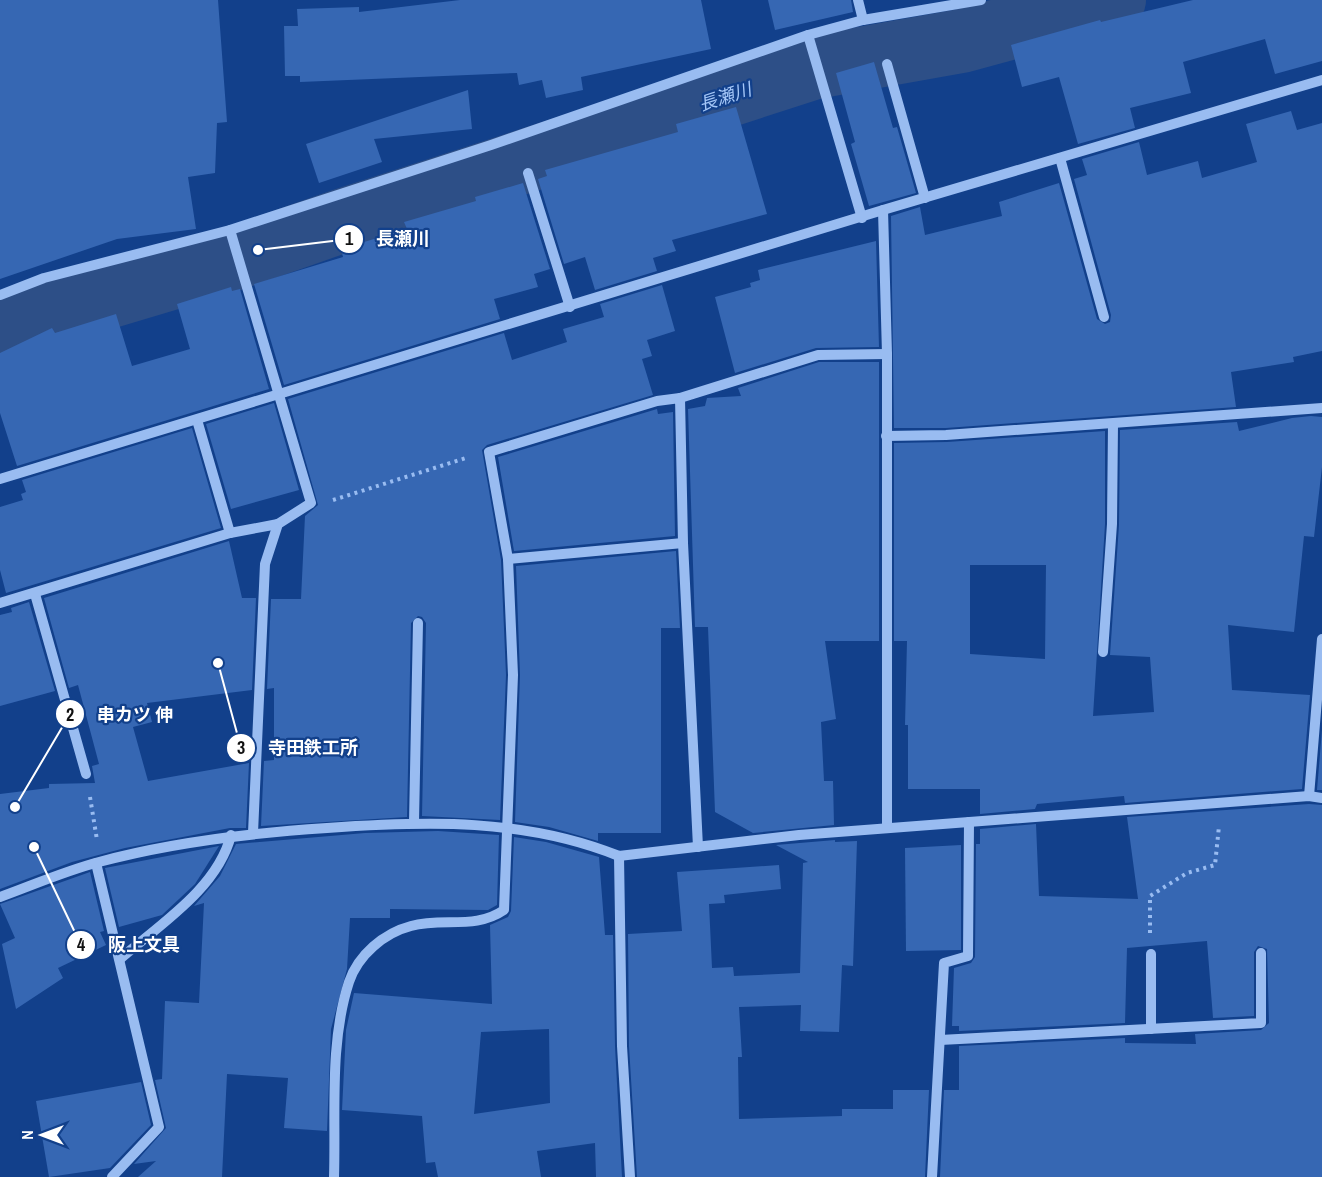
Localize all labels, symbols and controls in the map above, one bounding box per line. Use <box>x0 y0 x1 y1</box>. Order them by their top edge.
water label: 長瀬川 <box>695 76 756 117</box>
callout: 長瀬川 <box>334 221 442 257</box>
text: 1 <box>345 226 354 251</box>
text: 長瀬川 <box>376 226 430 251</box>
callout: 串カツ 伸 <box>55 696 185 732</box>
text: 2 <box>66 702 74 727</box>
text: 串カツ 伸 <box>97 702 173 727</box>
callout: 寺田鉄工所 <box>226 730 370 766</box>
text: 3 <box>237 735 245 760</box>
text: 寺田鉄工所 <box>268 735 358 760</box>
callout: 阪上文具 <box>66 927 192 963</box>
text: 4 <box>77 932 86 957</box>
text: 阪上文具 <box>108 932 180 957</box>
north arrow <box>12 1105 72 1165</box>
text: N <box>16 1130 38 1140</box>

